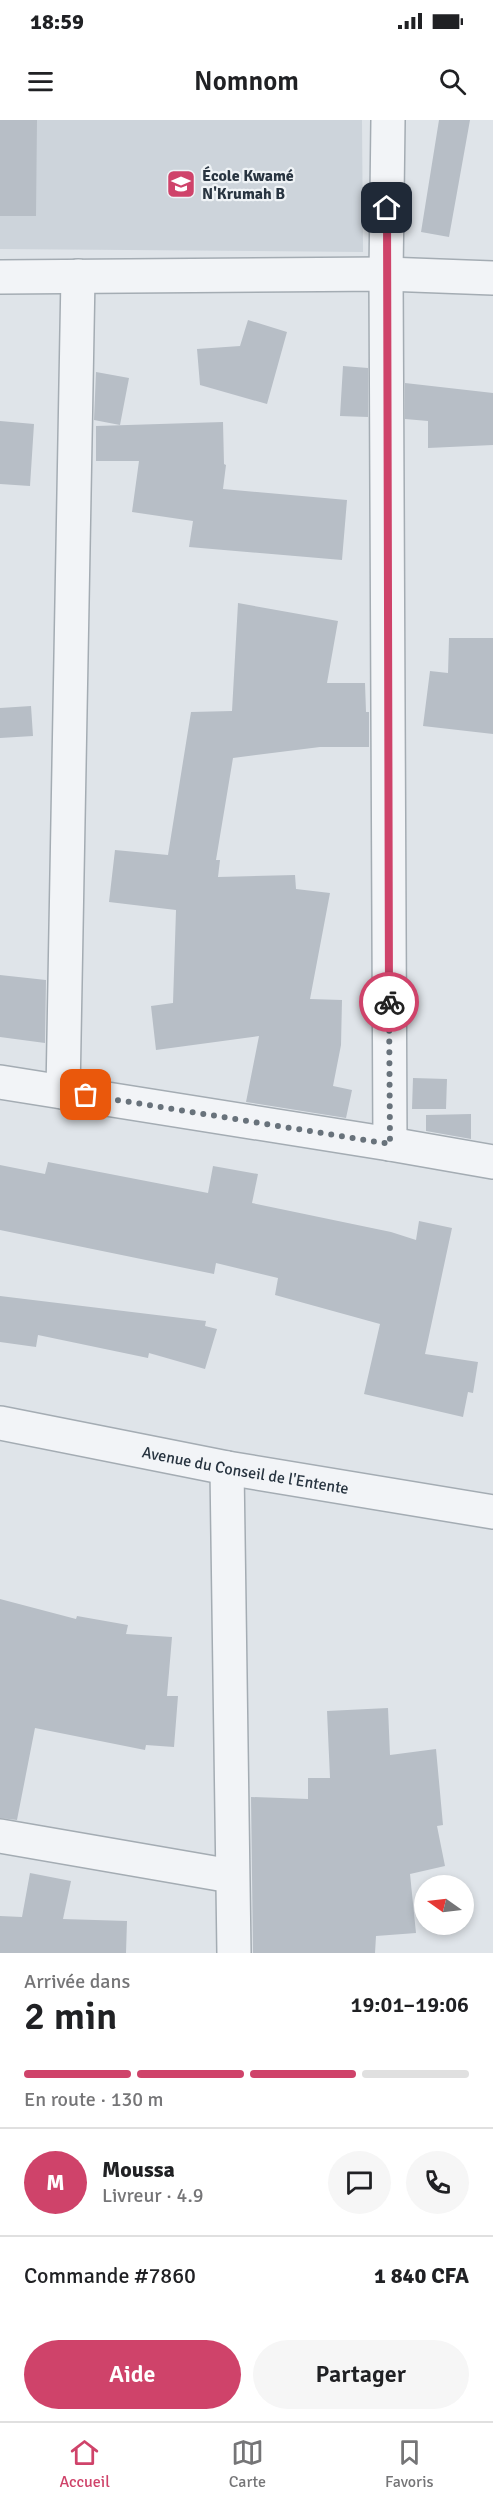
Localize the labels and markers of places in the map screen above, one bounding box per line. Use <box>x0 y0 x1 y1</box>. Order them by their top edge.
place label: École Kwamé N'Krumah B <box>202 166 294 204</box>
school or university icon: École Kwamé N'Krumah B <box>165 168 197 200</box>
pin <box>361 182 412 233</box>
pin <box>60 1069 111 1120</box>

